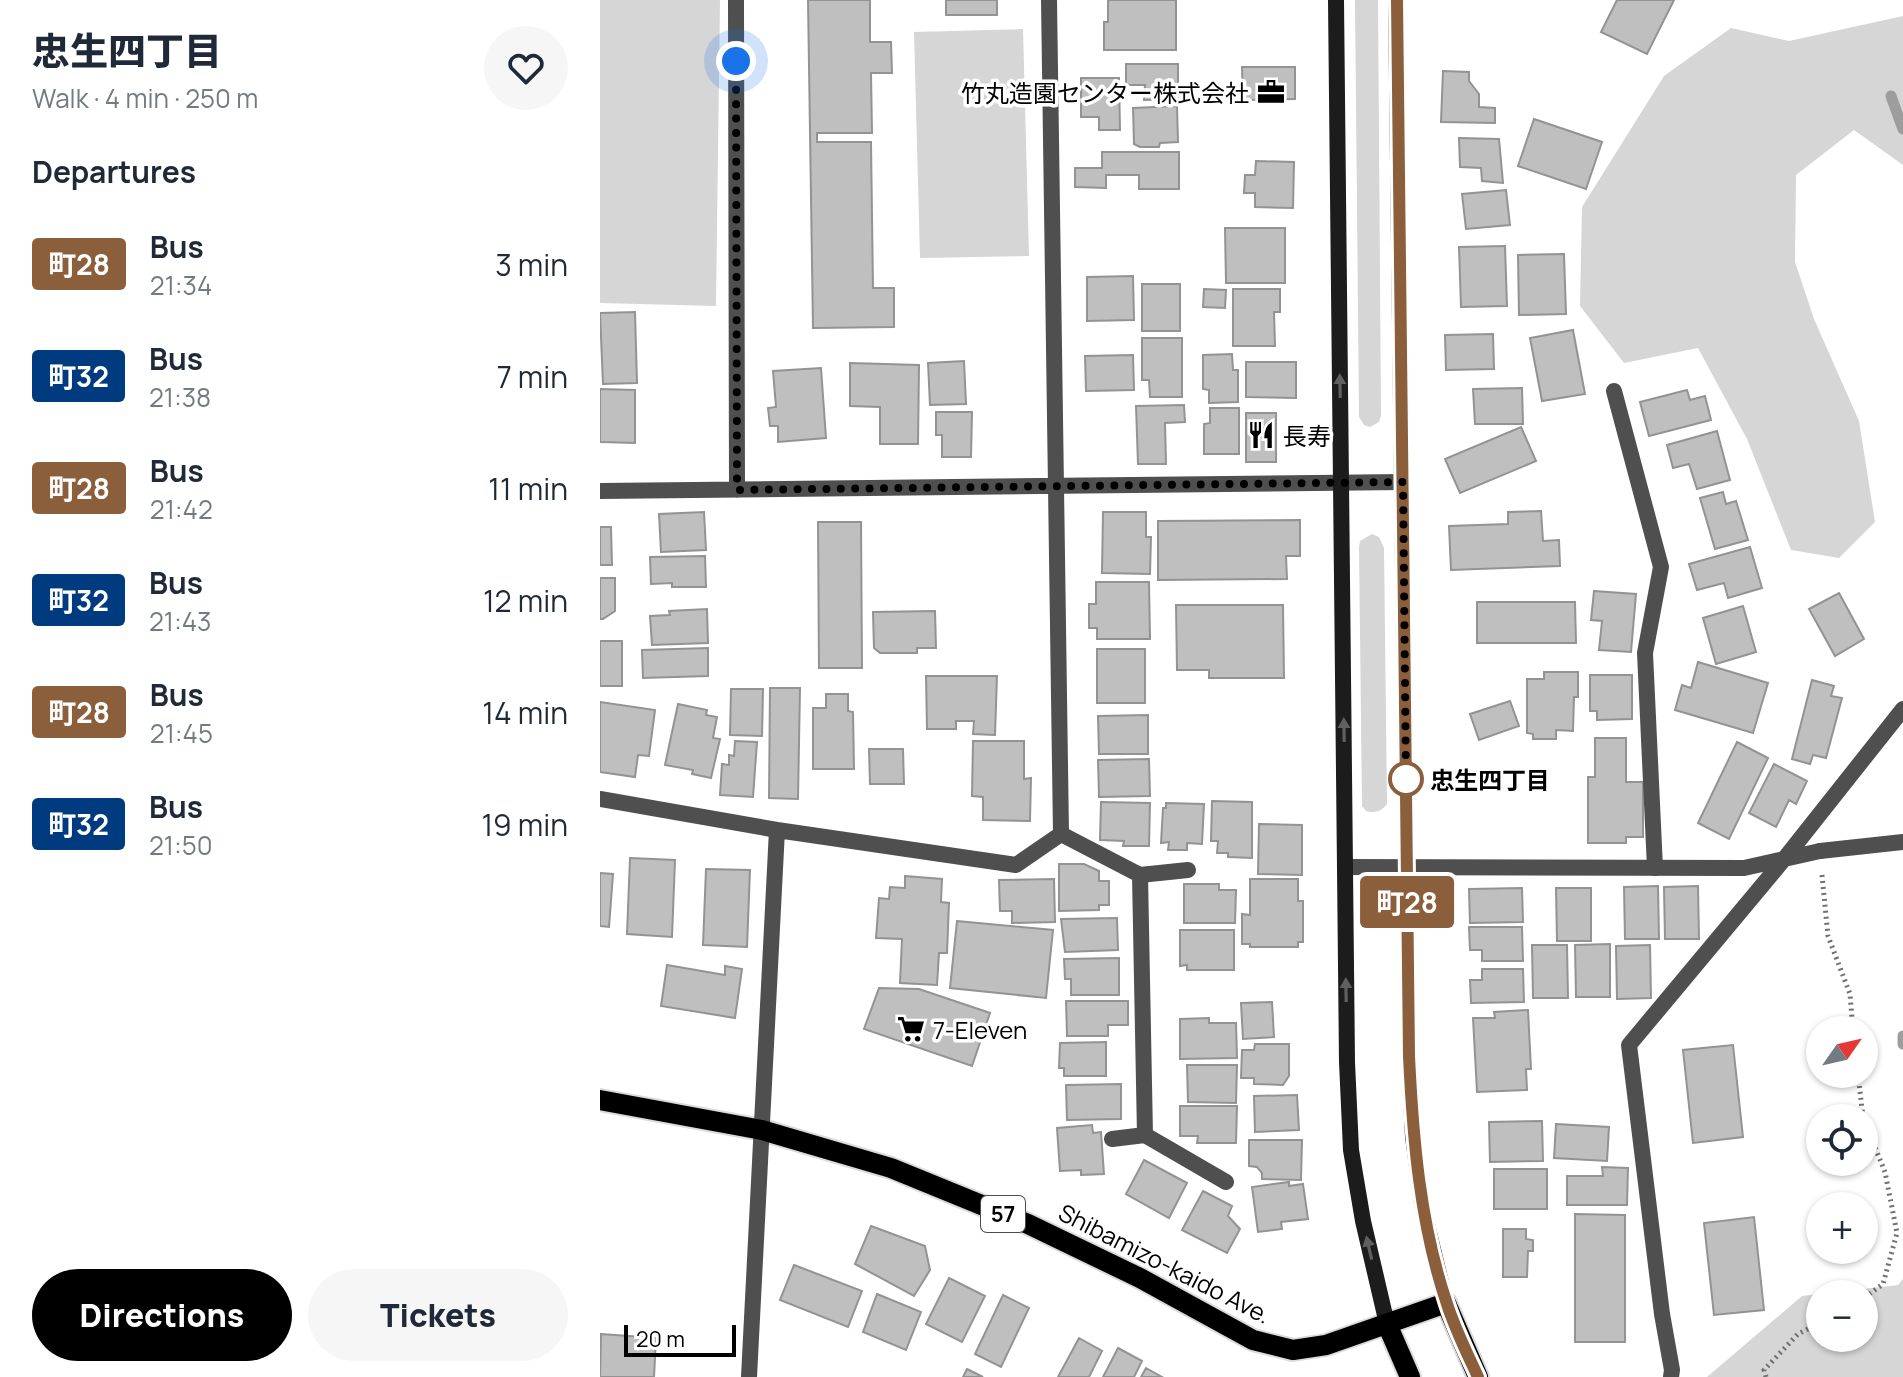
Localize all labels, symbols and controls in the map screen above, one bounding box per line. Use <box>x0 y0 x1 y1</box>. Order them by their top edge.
text: 忠生四丁目 <box>32 24 222 76</box>
button: heart <box>484 26 568 110</box>
your location <box>716 41 756 81</box>
place label: 竹丸造園センター株式会社 <box>961 76 1249 109</box>
office icon: 竹丸造園センター株式会社 <box>1256 77 1286 107</box>
text: Walk · 4 min · 250 m <box>32 80 258 116</box>
text: Departures <box>32 151 196 192</box>
text: Bus <box>150 226 204 267</box>
text: 3 min <box>495 244 568 285</box>
text: 町28 <box>48 245 110 283</box>
text: 21:34 <box>150 267 212 303</box>
text: Bus <box>149 338 203 379</box>
text: 7 min <box>497 356 568 397</box>
text: 町32 <box>48 357 109 395</box>
one-way arrow <box>1334 373 1346 398</box>
text: 21:38 <box>149 379 211 415</box>
place label: 長寿 <box>1283 419 1331 452</box>
restaurant icon: 長寿 <box>1246 420 1276 450</box>
text: Bus <box>150 450 204 491</box>
text: 11 min <box>488 468 568 509</box>
text: 町28 <box>48 469 110 507</box>
text: 21:42 <box>150 491 213 527</box>
text: Bus <box>149 562 203 603</box>
text: 12 min <box>483 580 568 621</box>
text: 町32 <box>48 581 109 619</box>
text: 21:43 <box>149 603 211 639</box>
text: Bus <box>150 674 204 715</box>
text: 14 min <box>482 692 568 733</box>
text: 町28 <box>48 693 110 731</box>
text: 21:45 <box>150 715 213 751</box>
one-way arrow <box>1337 717 1350 742</box>
marker: 忠生四丁目 <box>1389 762 1423 796</box>
place label: 忠生四丁目 <box>1430 763 1550 796</box>
text: Bus <box>149 786 203 827</box>
text: 19 min <box>481 804 568 845</box>
text: 町32 <box>48 805 109 843</box>
text: 21:50 <box>149 827 213 863</box>
line badge: 町28 <box>1361 876 1453 928</box>
text: 町28 <box>1376 883 1438 921</box>
one-way arrow <box>1340 977 1352 1002</box>
place label: 7-Eleven <box>933 1013 1027 1046</box>
supermarket icon: 7-Eleven <box>896 1014 926 1044</box>
north arrow <box>1806 1016 1878 1088</box>
map controls <box>1806 1016 1878 1352</box>
button: locate <box>1806 1104 1878 1176</box>
button: + <box>1806 1192 1878 1264</box>
street label: Shibamizo-kaido Ave. <box>1053 1195 1277 1331</box>
road number: 57 <box>981 1196 1025 1232</box>
one-way arrow <box>1362 1236 1375 1261</box>
button: Directions <box>32 1269 292 1361</box>
button: Tickets <box>308 1269 568 1361</box>
button: − <box>1806 1280 1878 1352</box>
scale bar <box>624 1321 736 1357</box>
text: 20 m <box>636 1324 685 1354</box>

